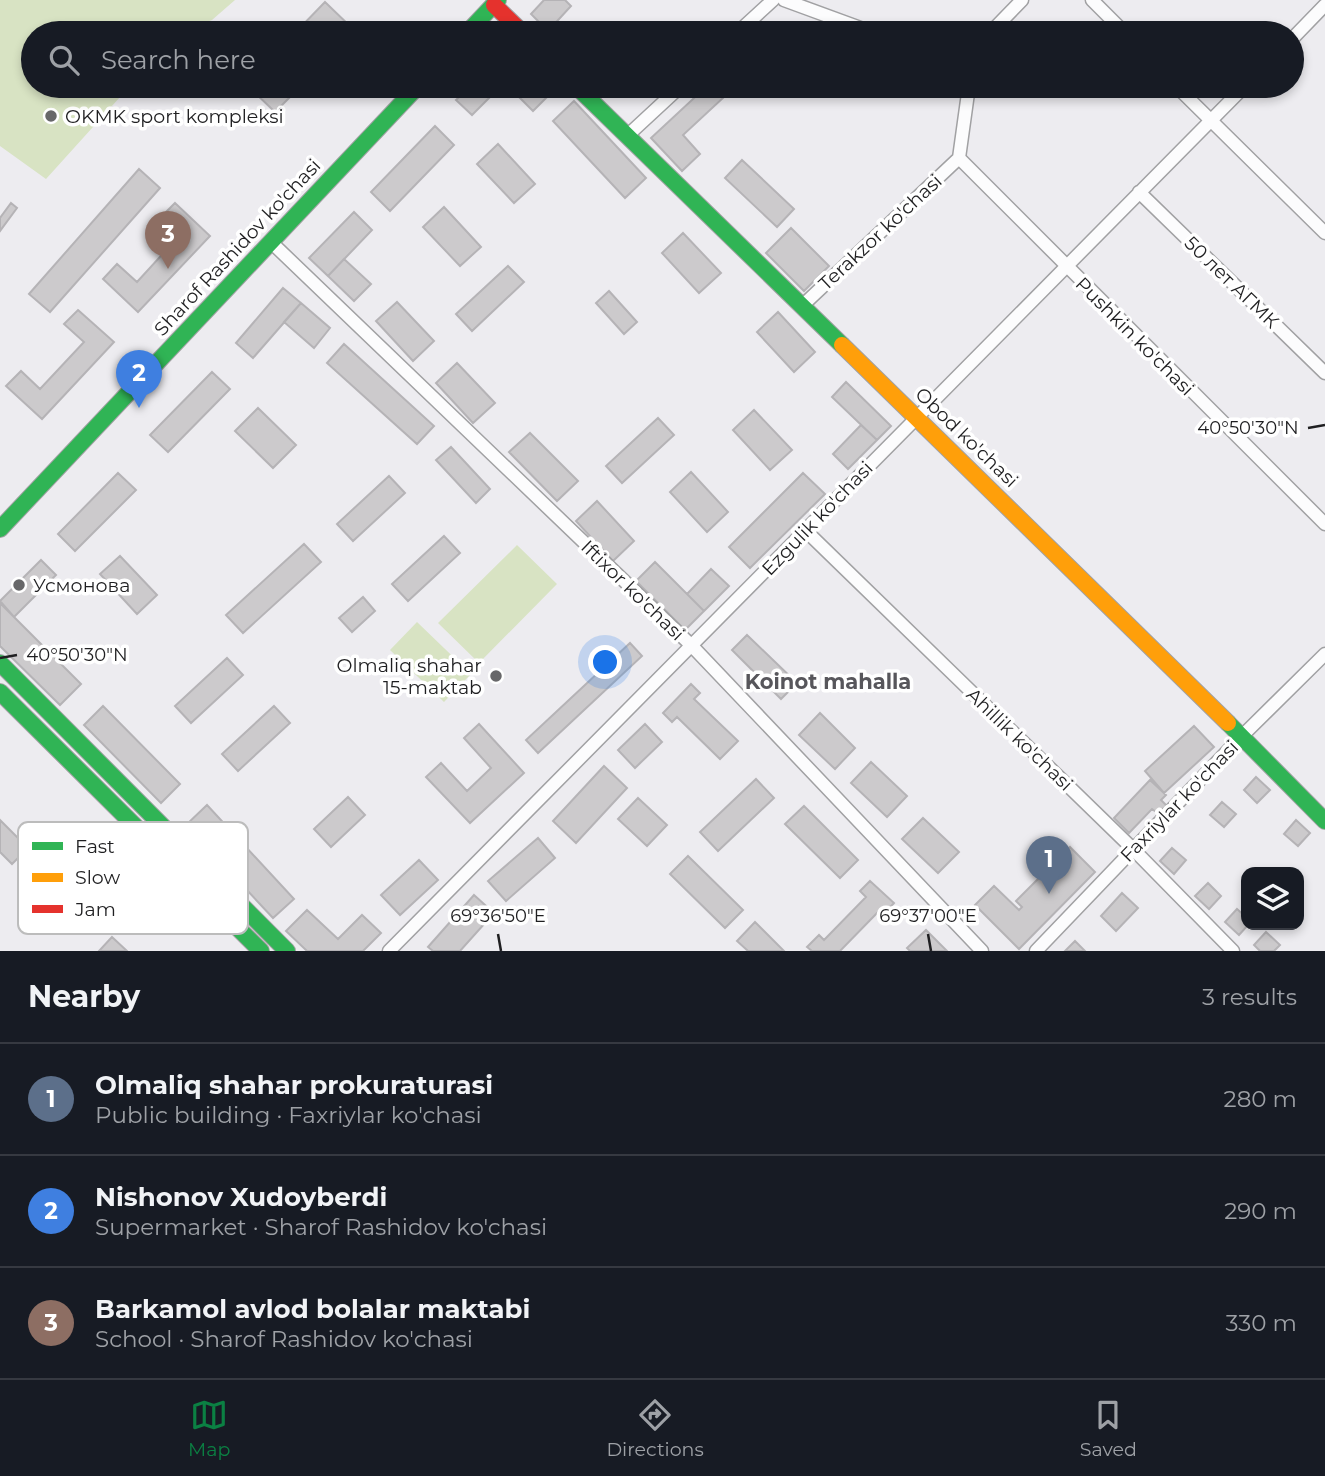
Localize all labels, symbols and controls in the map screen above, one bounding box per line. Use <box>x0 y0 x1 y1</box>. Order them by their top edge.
search box <box>21 21 1304 98</box>
icon: search <box>45 41 83 79</box>
text: Search here <box>101 44 256 76</box>
place label: OKMK sport kompleksi <box>65 105 284 128</box>
marker: OKMK sport kompleksi <box>43 108 59 124</box>
street label: Sharof Rashidov ko'chasi <box>149 154 325 341</box>
street label: Terakzor ko'chasi <box>814 169 947 295</box>
pin: 3 <box>145 211 191 269</box>
street label: 50 лет АГМК <box>1180 232 1284 333</box>
street label: Pushkin ko'chasi <box>1071 272 1199 400</box>
pin: 2 <box>116 350 162 408</box>
street label: Obod ko'chasi <box>911 383 1023 492</box>
text: 40°50'30"N <box>1197 417 1299 439</box>
street label: Ezgulik ko'chasi <box>757 457 878 580</box>
street label: Iftixor ko'chasi <box>576 535 689 645</box>
place label: Усмонова <box>33 574 130 597</box>
marker: Усмонова <box>11 577 27 593</box>
text: 40°50'30"N <box>26 644 128 666</box>
your location <box>588 645 622 679</box>
place label: Olmaliq shahar 15-maktab <box>336 654 482 699</box>
marker: Olmaliq shahar 15-maktab <box>488 668 504 684</box>
district label: Koinot mahalla <box>745 669 911 694</box>
street label: Ahillik ko'chasi <box>962 683 1077 796</box>
street label: Faxriylar ko'chasi <box>1116 736 1243 867</box>
legend <box>18 822 248 934</box>
text: Fast <box>75 835 115 858</box>
pin: 1 <box>1026 836 1072 894</box>
text: Slow <box>75 866 120 889</box>
map controls <box>1241 867 1304 930</box>
button: layers <box>1241 867 1304 930</box>
text: Jam <box>74 898 116 921</box>
text: 69°36'50"E <box>450 905 546 927</box>
text: 69°37'00"E <box>879 905 977 927</box>
text: Nearby <box>28 978 140 1015</box>
text: 3 results <box>1202 983 1297 1011</box>
text: Olmaliq shahar prokuraturasi <box>95 1069 493 1101</box>
text: 1 <box>46 1085 56 1113</box>
text: 280 m <box>1224 1085 1297 1113</box>
text: Public building · Faxriylar ko'chasi <box>95 1101 482 1129</box>
text: Nishonov Xudoyberdi <box>95 1181 387 1213</box>
text: 2 <box>44 1197 58 1225</box>
text: 290 m <box>1224 1197 1297 1225</box>
text: Supermarket · Sharof Rashidov ko'chasi <box>95 1213 547 1241</box>
text: Barkamol avlod bolalar maktabi <box>95 1293 530 1325</box>
text: 3 <box>44 1309 58 1337</box>
text: 330 m <box>1226 1309 1297 1337</box>
text: School · Sharof Rashidov ko'chasi <box>95 1325 473 1353</box>
tab: Map <box>188 1396 230 1461</box>
tab: Directions <box>606 1396 704 1461</box>
tab: Saved <box>1080 1396 1137 1461</box>

